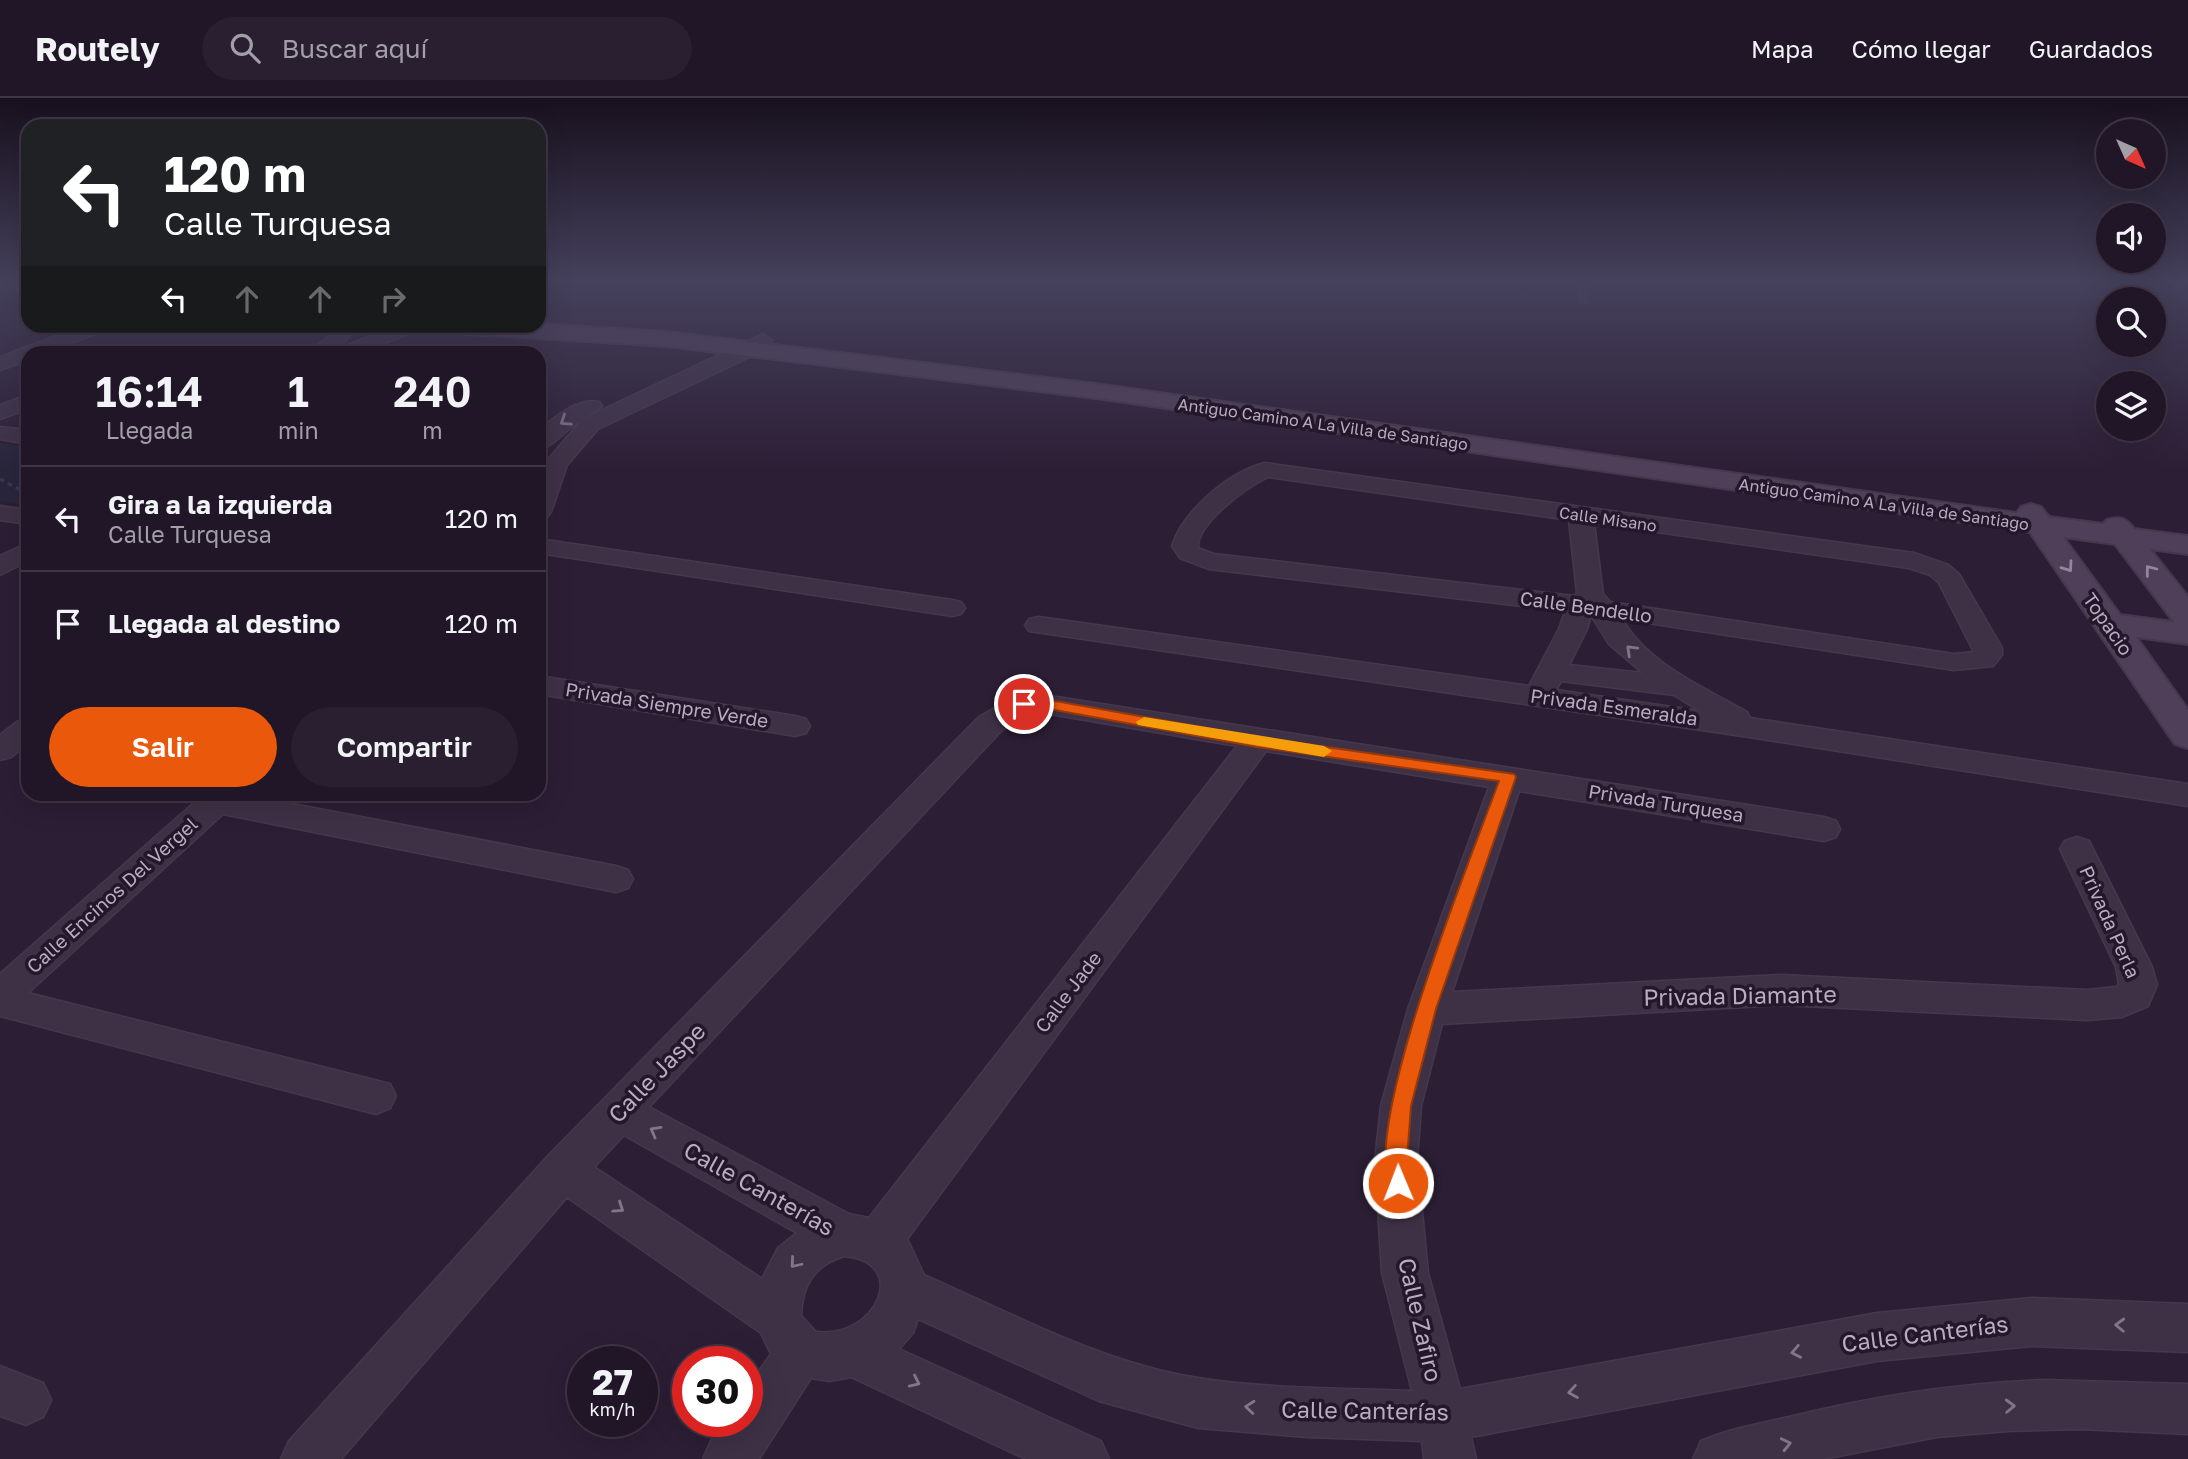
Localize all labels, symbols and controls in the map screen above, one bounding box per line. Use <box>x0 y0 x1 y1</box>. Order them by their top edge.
search box <box>202 17 692 80</box>
text: Routely <box>35 29 160 68</box>
icon: search <box>226 29 264 67</box>
text: Buscar aquí <box>282 33 428 64</box>
text: Mapa <box>1751 34 1814 63</box>
text: Cómo llegar <box>1852 34 1991 63</box>
text: Guardados <box>2029 34 2153 63</box>
north arrow <box>2096 119 2166 189</box>
map controls <box>2096 119 2166 441</box>
text: 120 m <box>164 144 306 203</box>
icon: left <box>49 147 140 238</box>
button: sound <box>2096 203 2166 273</box>
text: Calle Turquesa <box>164 204 392 242</box>
icon: left <box>155 280 193 318</box>
icon: ahead <box>228 280 266 318</box>
icon: ahead <box>301 280 339 318</box>
icon: right <box>374 280 412 318</box>
button: search <box>2096 287 2166 357</box>
text: 16:14 <box>96 366 203 416</box>
text: 1 <box>288 366 309 416</box>
text: 240 <box>393 366 472 416</box>
button: layers <box>2096 371 2166 441</box>
street label: Antiguo Camino A La Villa de Santiago <box>1177 394 1469 454</box>
one-way arrow <box>560 413 573 426</box>
text: Llegada <box>106 416 193 444</box>
text: min <box>278 416 319 444</box>
text: m <box>422 416 442 444</box>
street label: Antiguo Camino A La Villa de Santiago <box>1738 474 2030 534</box>
text: Gira a la izquierda <box>108 489 332 520</box>
icon: left <box>49 500 87 538</box>
street label: Calle Misano <box>1558 502 1658 536</box>
text: 120 m <box>445 503 518 534</box>
text: Calle Turquesa <box>108 520 272 548</box>
one-way arrow <box>2060 559 2072 572</box>
one-way arrow <box>2145 565 2158 577</box>
street label: Calle Bendello <box>1519 586 1653 627</box>
street label: Topacio <box>2079 588 2138 659</box>
icon: arrive <box>49 605 87 643</box>
text: Llegada al destino <box>108 608 340 639</box>
text: 120 m <box>445 608 518 639</box>
one-way arrow <box>1626 645 1639 658</box>
pin <box>994 674 1054 734</box>
street label: Privada Siempre Verde <box>564 677 770 732</box>
street label: Privada Esmeralda <box>1529 683 1699 730</box>
icon: arrive <box>1005 685 1043 723</box>
button: Salir <box>49 707 277 787</box>
button: Compartir <box>291 707 518 787</box>
street label: Privada Turquesa <box>1587 779 1745 826</box>
street label: Calle Encinos Del Vergel <box>22 812 202 977</box>
street label: Privada Perla <box>2075 862 2145 981</box>
street label: Calle Jade <box>1030 947 1105 1037</box>
street label: Privada Diamante <box>1643 979 1837 1011</box>
street label: Calle Jaspe <box>602 1017 711 1128</box>
one-way arrow <box>650 1126 662 1140</box>
street label: Calle Canterías <box>679 1135 840 1241</box>
position arrow <box>1361 1146 1435 1220</box>
one-way arrow <box>611 1200 624 1212</box>
street label: Calle Zafiro <box>1393 1255 1449 1384</box>
one-way arrow <box>790 1256 803 1268</box>
street label: Calle Canterías <box>1840 1309 2010 1357</box>
one-way arrow <box>2114 1318 2125 1333</box>
one-way arrow <box>1791 1343 1803 1358</box>
speed limit sign: 30 <box>672 1346 763 1437</box>
text: 27 <box>592 1361 633 1403</box>
one-way arrow <box>908 1374 920 1388</box>
one-way arrow <box>1567 1384 1579 1399</box>
street label: Calle Canterías <box>1281 1395 1449 1425</box>
text: km/h <box>590 1398 635 1420</box>
one-way arrow <box>2004 1399 2015 1414</box>
one-way arrow <box>1244 1400 1255 1415</box>
one-way arrow <box>1780 1438 1792 1452</box>

